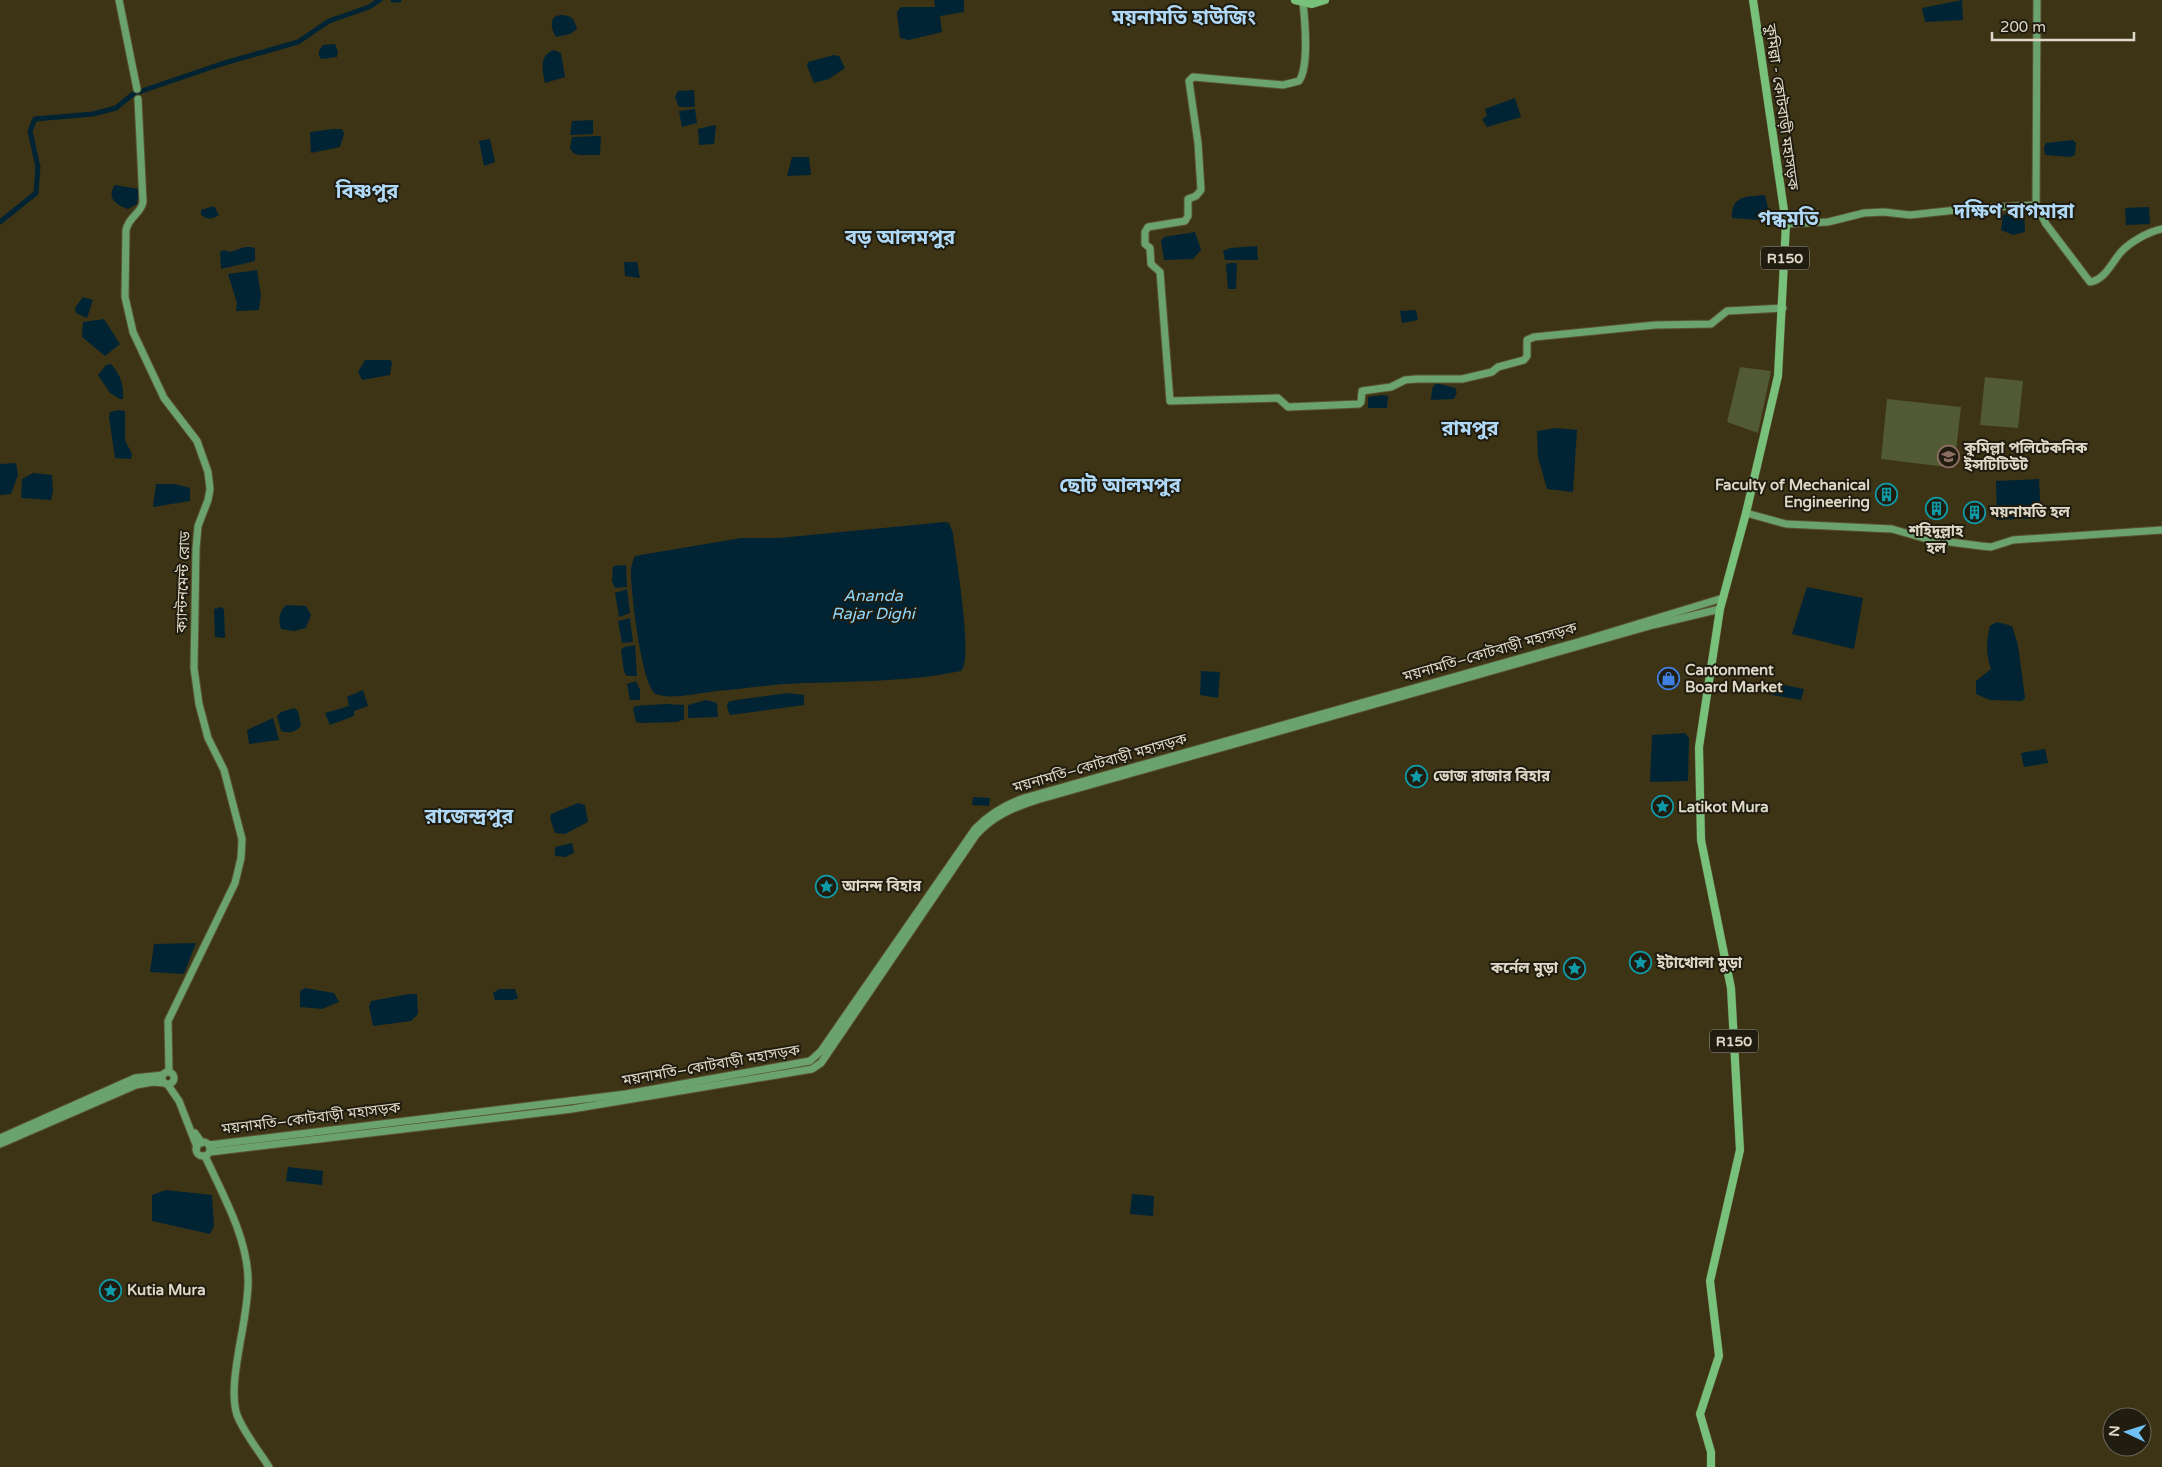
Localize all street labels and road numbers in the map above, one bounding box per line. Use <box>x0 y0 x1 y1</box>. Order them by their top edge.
street label: কুমিল্লা - কোটবাড়ী মহাসড়ক <box>1761 22 1803 192</box>
road number: R150 <box>1761 247 1809 270</box>
street label: ক্যান্টনমেন্ট রোড <box>172 531 194 634</box>
street label: ময়নামতি–কোটবাড়ী মহাসড়ক <box>1400 618 1580 686</box>
street label: ময়নামতি–কোটবাড়ী মহাসড়ক <box>1010 729 1190 797</box>
road number: R150 <box>1710 1030 1758 1052</box>
street label: ময়নামতি–কোটবাড়ী মহাসড়ক <box>620 1040 802 1090</box>
street label: ময়নামতি–কোটবাড়ী মহাসড়ক <box>220 1098 402 1138</box>

